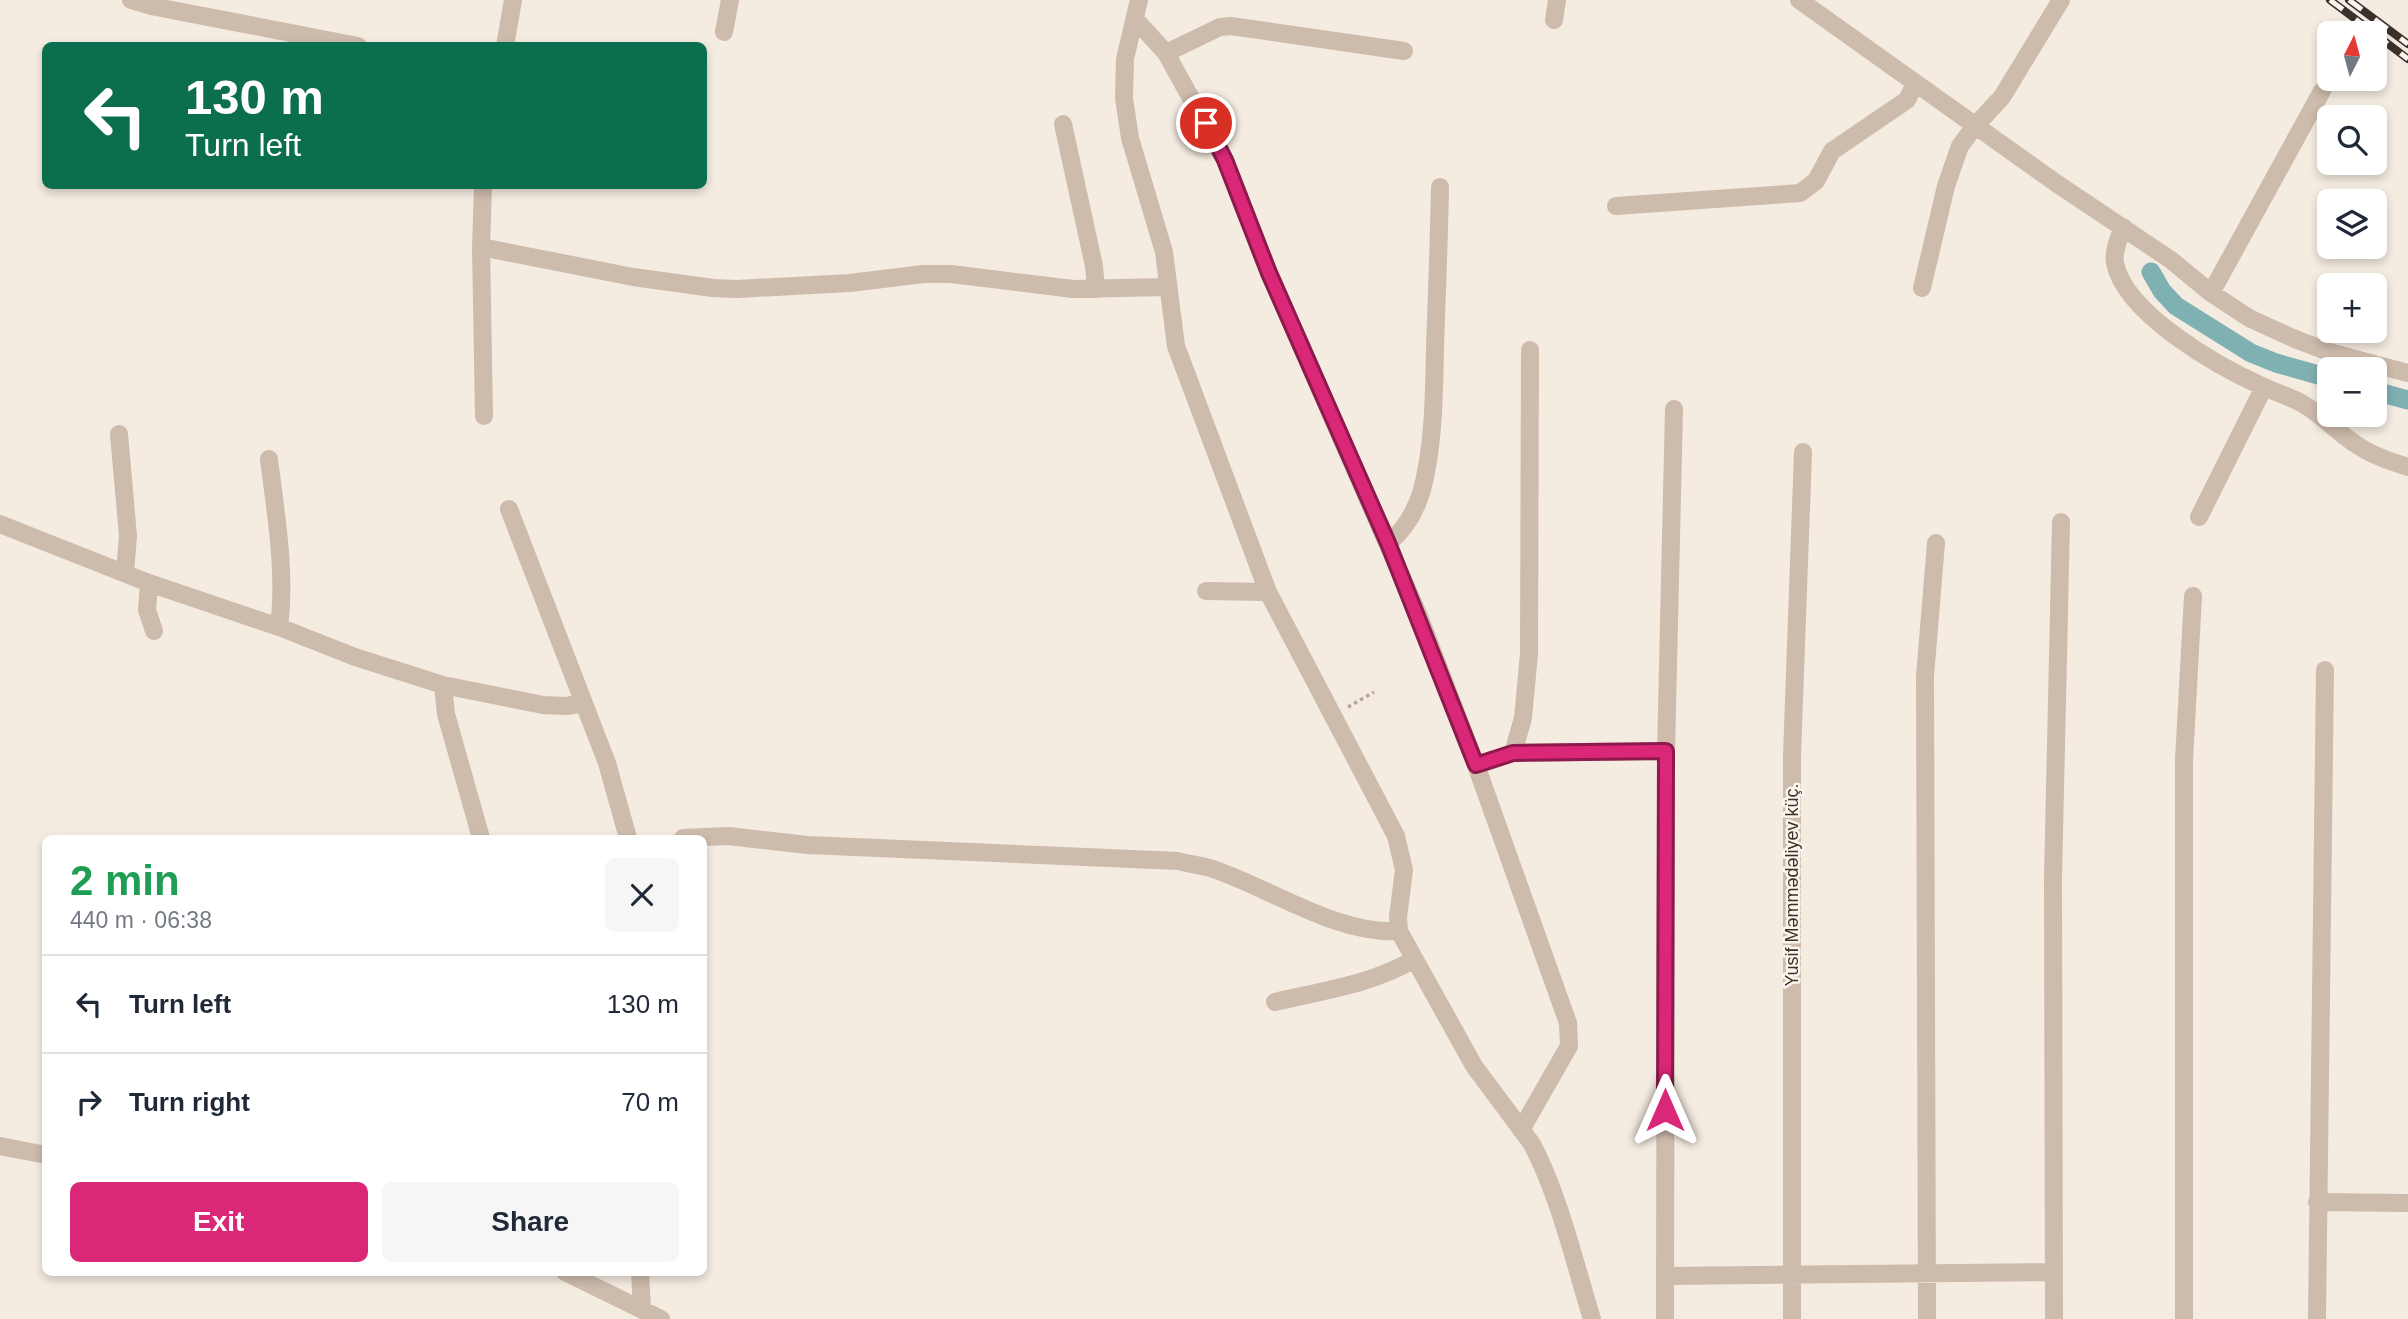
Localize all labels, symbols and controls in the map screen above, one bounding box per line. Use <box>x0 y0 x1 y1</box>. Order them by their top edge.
north arrow <box>2317 21 2387 91</box>
map controls <box>2317 21 2387 427</box>
icon: left <box>70 70 161 161</box>
text: 130 m <box>185 70 324 124</box>
pin <box>1176 93 1236 153</box>
icon: arrive <box>1187 104 1225 142</box>
button: search <box>2317 105 2387 175</box>
text: Turn left <box>185 127 301 163</box>
button: layers <box>2317 189 2387 259</box>
button: + <box>2317 273 2387 343</box>
button: − <box>2317 357 2387 427</box>
street label: Yusif Məmmədəliyev küç. <box>1782 783 1802 987</box>
text: 2 min <box>70 857 180 904</box>
button: close <box>605 858 679 932</box>
text: 440 m · 06:38 <box>70 907 212 933</box>
icon: left <box>70 985 108 1023</box>
text: Turn left <box>129 989 231 1019</box>
text: 130 m <box>607 989 679 1019</box>
position arrow <box>1628 1073 1702 1147</box>
icon: right <box>70 1083 108 1121</box>
text: Turn right <box>129 1087 250 1117</box>
text: 70 m <box>621 1087 679 1117</box>
button: Exit <box>70 1182 368 1262</box>
button: Share <box>382 1182 679 1262</box>

